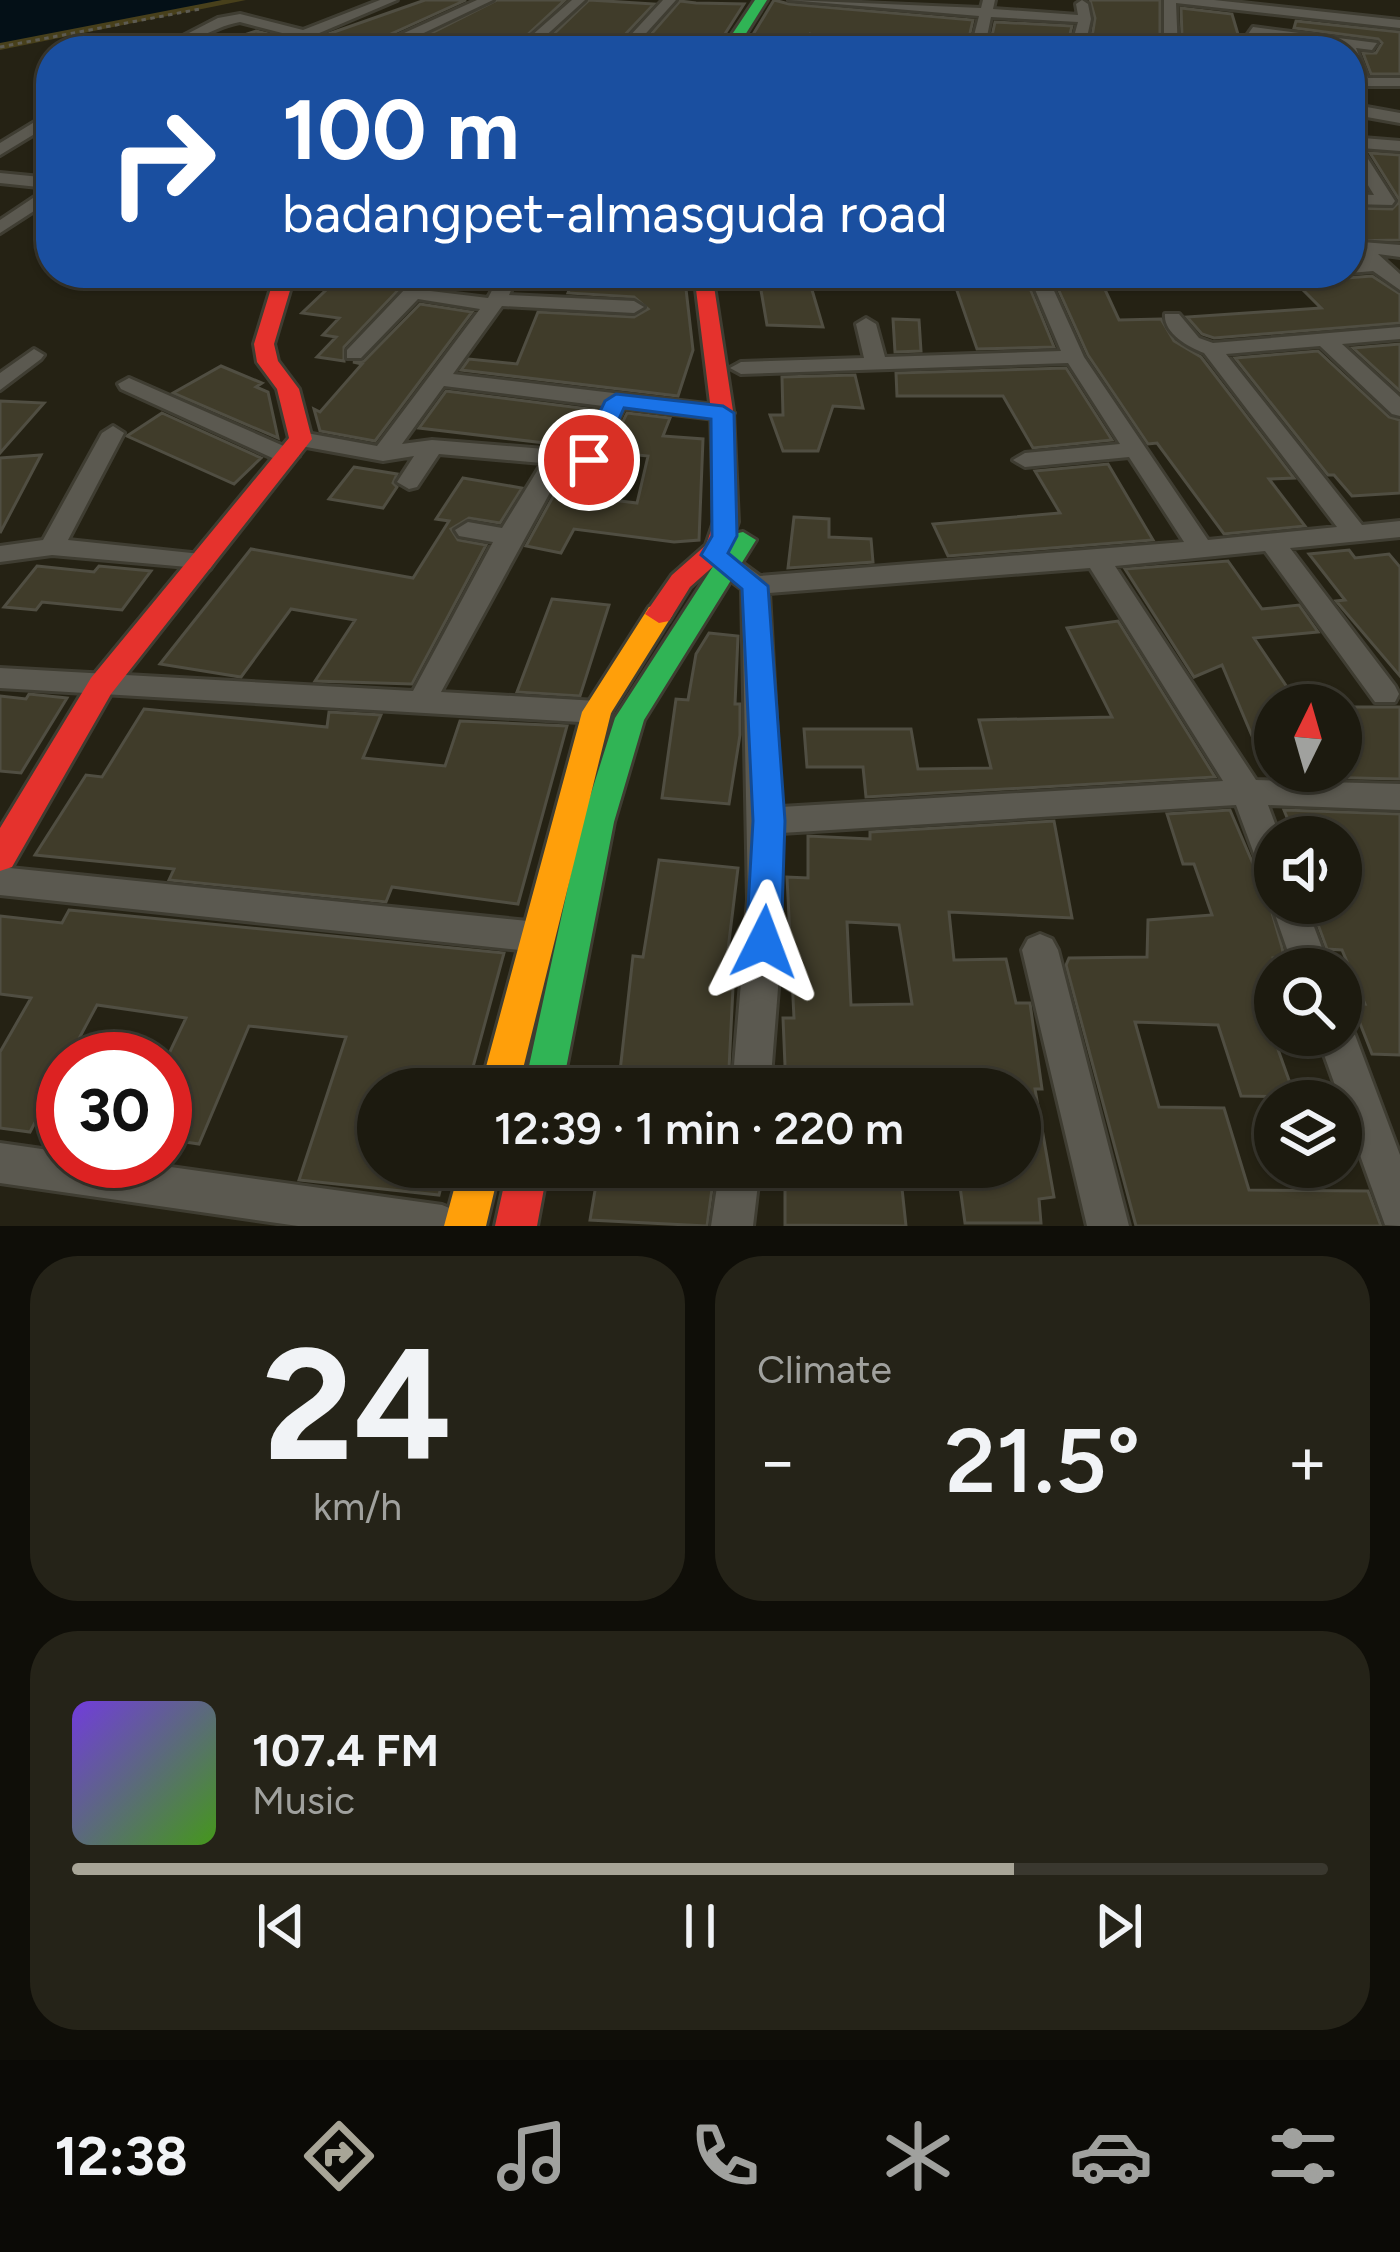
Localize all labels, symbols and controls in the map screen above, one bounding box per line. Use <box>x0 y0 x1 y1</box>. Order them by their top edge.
text: 100 m <box>282 79 520 180</box>
icon: right <box>84 84 240 240</box>
text: badangpet-almasguda road <box>282 181 948 246</box>
pin <box>538 409 640 511</box>
icon: arrive <box>556 427 622 493</box>
north arrow <box>1254 684 1362 792</box>
map controls <box>1254 684 1362 1188</box>
button: sound <box>1254 816 1362 924</box>
position arrow <box>701 879 827 1005</box>
button: search <box>1254 948 1362 1056</box>
speed limit sign: 30 <box>36 1032 192 1188</box>
button: layers <box>1254 1080 1362 1188</box>
text: 12:39 · 1 min · 220 m <box>494 1101 904 1155</box>
text: 24 <box>263 1311 452 1498</box>
text: Climate <box>757 1346 892 1393</box>
text: 21.5° <box>945 1406 1140 1515</box>
text: − <box>757 1421 798 1501</box>
text: + <box>1287 1421 1328 1501</box>
text: km/h <box>313 1483 402 1530</box>
text: 107.4 FM <box>252 1723 439 1777</box>
text: Music <box>252 1777 355 1824</box>
icon: previous <box>248 1893 314 1959</box>
icon: pause <box>667 1893 733 1959</box>
icon: next <box>1086 1893 1152 1959</box>
icon: directions <box>297 2114 381 2198</box>
icon: music <box>490 2114 574 2198</box>
icon: phone <box>683 2114 767 2198</box>
icon: climate <box>876 2114 960 2198</box>
icon: car <box>1069 2114 1153 2198</box>
icon: filters <box>1261 2114 1345 2198</box>
text: 12:38 <box>54 2124 188 2189</box>

